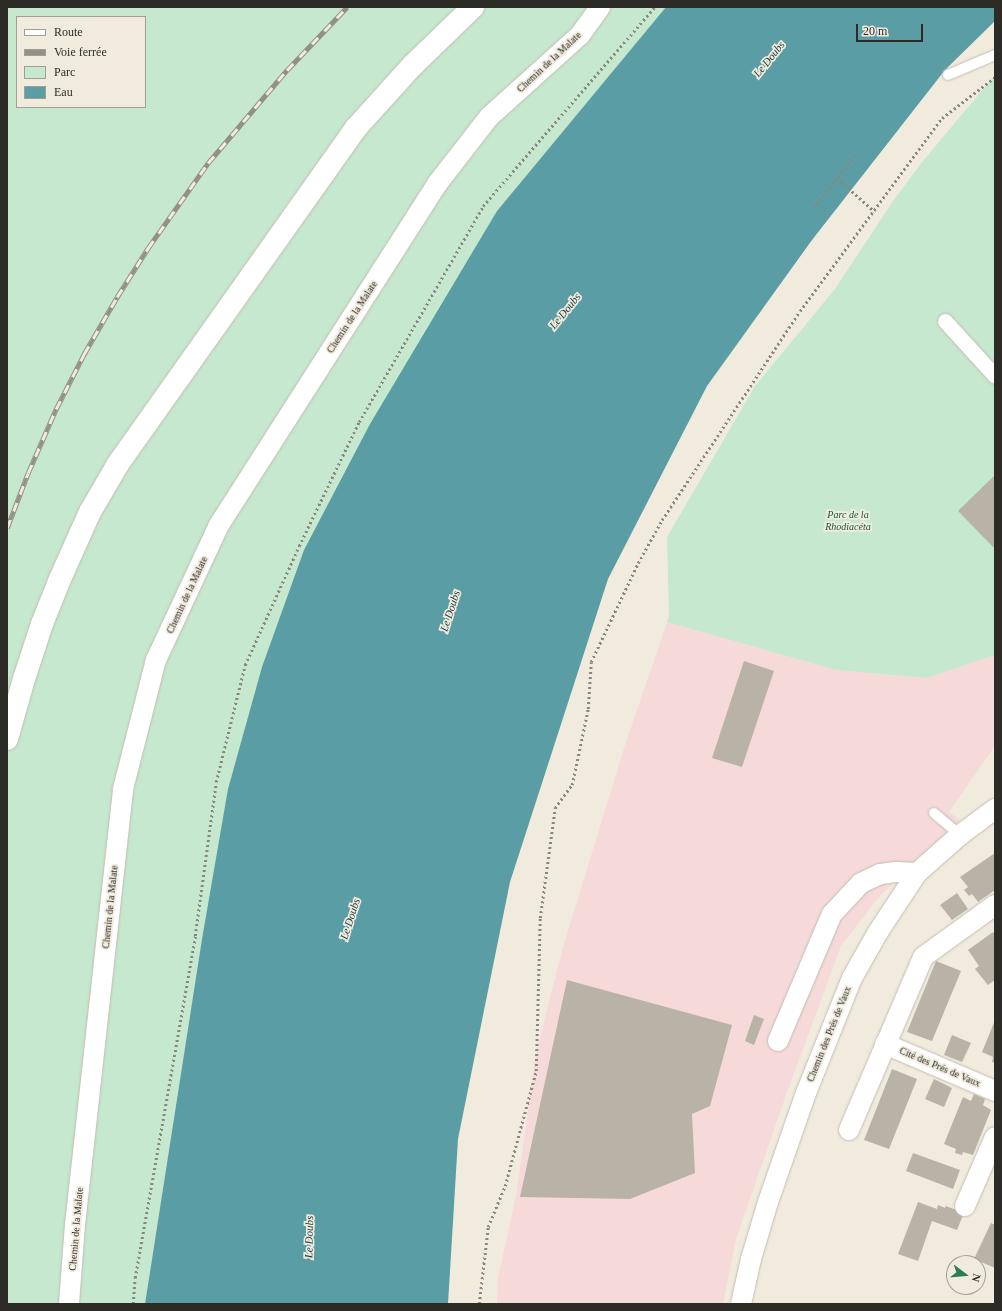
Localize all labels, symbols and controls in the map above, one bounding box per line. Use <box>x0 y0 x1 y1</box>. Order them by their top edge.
legend <box>16 16 146 108</box>
scale bar <box>858 16 925 42</box>
text: 20 m <box>863 24 887 38</box>
text: Route <box>54 25 83 39</box>
street label: Chemin de la Malate <box>514 29 584 95</box>
water label: Le Doubs <box>751 38 787 80</box>
text: Voie ferrée <box>54 45 107 59</box>
text: Parc <box>54 65 75 79</box>
text: Eau <box>54 85 73 99</box>
street label: Chemin de la Malate <box>324 279 380 355</box>
water label: Le Doubs <box>547 290 583 332</box>
park label: Parc de la Rhodiacéta <box>825 508 871 532</box>
street label: Chemin de la Malate <box>164 555 210 635</box>
water label: Le Doubs <box>437 589 463 633</box>
street label: Chemin de la Malate <box>100 865 120 949</box>
water label: Le Doubs <box>337 897 363 941</box>
street label: Chemin des Prés de Vaux <box>804 984 854 1084</box>
street label: Cité des Prés de Vaux <box>898 1044 982 1090</box>
street label: Chemin de la Malate <box>66 1187 86 1271</box>
water label: Le Doubs <box>302 1216 316 1258</box>
north arrow <box>946 1255 986 1295</box>
text: N <box>970 1273 983 1284</box>

